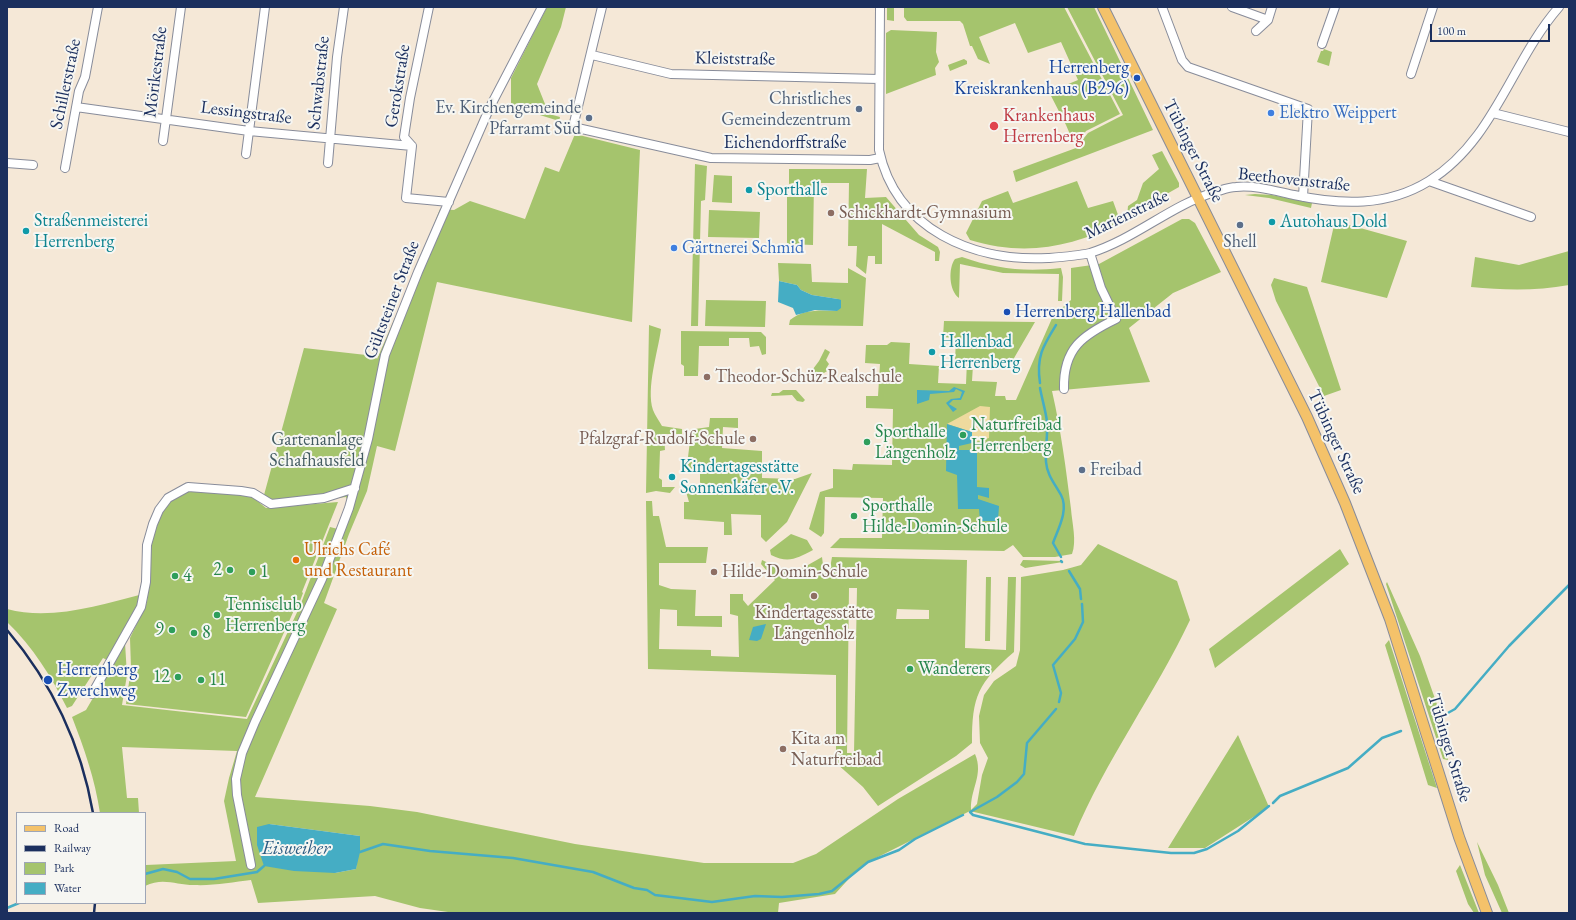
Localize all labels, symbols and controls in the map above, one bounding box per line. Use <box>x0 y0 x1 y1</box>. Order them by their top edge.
scale bar <box>1432 16 1552 42</box>
text: 100 m <box>1437 23 1466 39</box>
street label: Mörikestraße <box>140 25 172 119</box>
street label: Schwabstraße <box>303 35 335 131</box>
street label: Schillerstraße <box>46 37 86 131</box>
street label: Gerokstraße <box>381 43 415 129</box>
street label: Kleiststraße <box>695 48 775 70</box>
place label: Herrenberg Kreiskrankenhaus (B296) <box>954 57 1129 100</box>
marker: Herrenberg Kreiskrankenhaus (B296) <box>1132 73 1142 83</box>
place label: Christliches Gemeindezentrum <box>721 88 851 130</box>
street label: Tübinger Straße <box>1158 96 1228 206</box>
street label: Lessingstraße <box>199 97 293 129</box>
place label: Ev. Kirchengemeinde Pfarramt Süd <box>435 97 581 140</box>
place label: Elektro Weippert <box>1279 102 1397 124</box>
marker: Christliches Gemeindezentrum <box>854 104 864 114</box>
place label: Krankenhaus Herrenberg <box>1003 105 1095 148</box>
marker: Elektro Weippert <box>1266 108 1276 118</box>
marker: Ev. Kirchengemeinde Pfarramt Süd <box>584 113 594 123</box>
marker: Krankenhaus Herrenberg <box>988 120 1000 132</box>
street label: Eichendorffstraße <box>724 132 846 154</box>
street label: Beethovenstraße <box>1237 163 1351 197</box>
place label: Sporthalle <box>757 179 827 201</box>
marker: Sporthalle <box>744 185 754 195</box>
street label: Marienstraße <box>1081 185 1173 245</box>
place label: Schickhardt-Gymnasium <box>839 202 1012 224</box>
marker: Schickhardt-Gymnasium <box>826 208 836 218</box>
place label: Straßenmeisterei Herrenberg <box>34 210 148 252</box>
place label: Autohaus Dold <box>1280 211 1387 233</box>
marker: Autohaus Dold <box>1267 217 1277 227</box>
marker: Shell <box>1235 220 1245 230</box>
marker: Straßenmeisterei Herrenberg <box>21 226 31 236</box>
place label: Shell <box>1223 231 1257 253</box>
place label: Gärtnerei Schmid <box>682 237 804 259</box>
street label: Gültsteiner Straße <box>360 238 424 362</box>
marker: Gärtnerei Schmid <box>669 243 679 253</box>
place label: Herrenberg Hallenbad <box>1015 301 1171 323</box>
marker: Herrenberg Hallenbad <box>1002 307 1012 317</box>
place label: Hallenbad Herrenberg <box>940 331 1020 374</box>
marker: Hallenbad Herrenberg <box>927 347 937 357</box>
place label: Theodor-Schüz-Realschule <box>715 366 902 388</box>
marker: Theodor-Schüz-Realschule <box>702 372 712 382</box>
street label: Tübinger Straße <box>1302 386 1370 498</box>
place label: Naturfreibad Herrenberg <box>971 414 1062 456</box>
place label: Sporthalle Längenholz <box>875 421 956 464</box>
place label: Pfalzgraf-Rudolf-Schule <box>579 428 745 450</box>
park label: Gartenanlage Schafhausfeld <box>269 429 365 472</box>
marker: Naturfreibad Herrenberg <box>958 430 968 440</box>
marker: Pfalzgraf-Rudolf-Schule <box>748 434 758 444</box>
marker: Sporthalle Längenholz <box>862 437 872 447</box>
place label: Kindertagesstätte Sonnenkäfer e.V. <box>680 456 799 498</box>
place label: Freibad <box>1090 459 1142 481</box>
marker: Freibad <box>1077 465 1087 475</box>
marker: Kindertagesstätte Sonnenkäfer e.V. <box>667 472 677 482</box>
place label: Sporthalle Hilde-Domin-Schule <box>862 495 1007 538</box>
marker: Sporthalle Hilde-Domin-Schule <box>849 511 859 521</box>
place label: Ulrichs Café und Restaurant <box>304 539 412 582</box>
marker: Ulrichs Café und Restaurant <box>291 555 301 565</box>
place label: 2 <box>213 559 222 581</box>
place label: 1 <box>260 561 269 583</box>
place label: Hilde-Domin-Schule <box>722 561 867 583</box>
place label: 4 <box>183 565 192 587</box>
marker: 2 <box>225 565 235 575</box>
marker: 1 <box>247 567 257 577</box>
marker: Hilde-Domin-Schule <box>709 567 719 577</box>
marker: 4 <box>170 571 180 581</box>
marker: Kindertagesstätte Längenholz <box>809 591 819 601</box>
place label: Tennisclub Herrenberg <box>225 594 305 636</box>
place label: Kindertagesstätte Längenholz <box>755 602 873 644</box>
marker: Tennisclub Herrenberg <box>212 610 222 620</box>
place label: 9 <box>155 619 164 641</box>
place label: 8 <box>202 622 211 644</box>
marker: 9 <box>167 625 177 635</box>
marker: 8 <box>189 628 199 638</box>
place label: Wanderers <box>918 658 990 680</box>
place label: Herrenberg Zwerchweg <box>57 659 137 702</box>
marker: Wanderers <box>905 664 915 674</box>
place label: 12 <box>153 666 170 688</box>
place label: 11 <box>209 669 226 691</box>
marker: 12 <box>173 672 183 682</box>
marker: Herrenberg Zwerchweg <box>42 674 54 686</box>
marker: 11 <box>196 675 206 685</box>
street label: Tübinger Straße <box>1422 691 1476 805</box>
place label: Kita am Naturfreibad <box>791 728 882 770</box>
marker: Kita am Naturfreibad <box>778 744 788 754</box>
legend <box>16 812 146 904</box>
text: Road <box>54 820 79 836</box>
water label: Eisweiher <box>262 838 330 860</box>
text: Railway <box>54 840 91 856</box>
text: Park <box>54 860 74 876</box>
text: Water <box>54 880 81 896</box>

